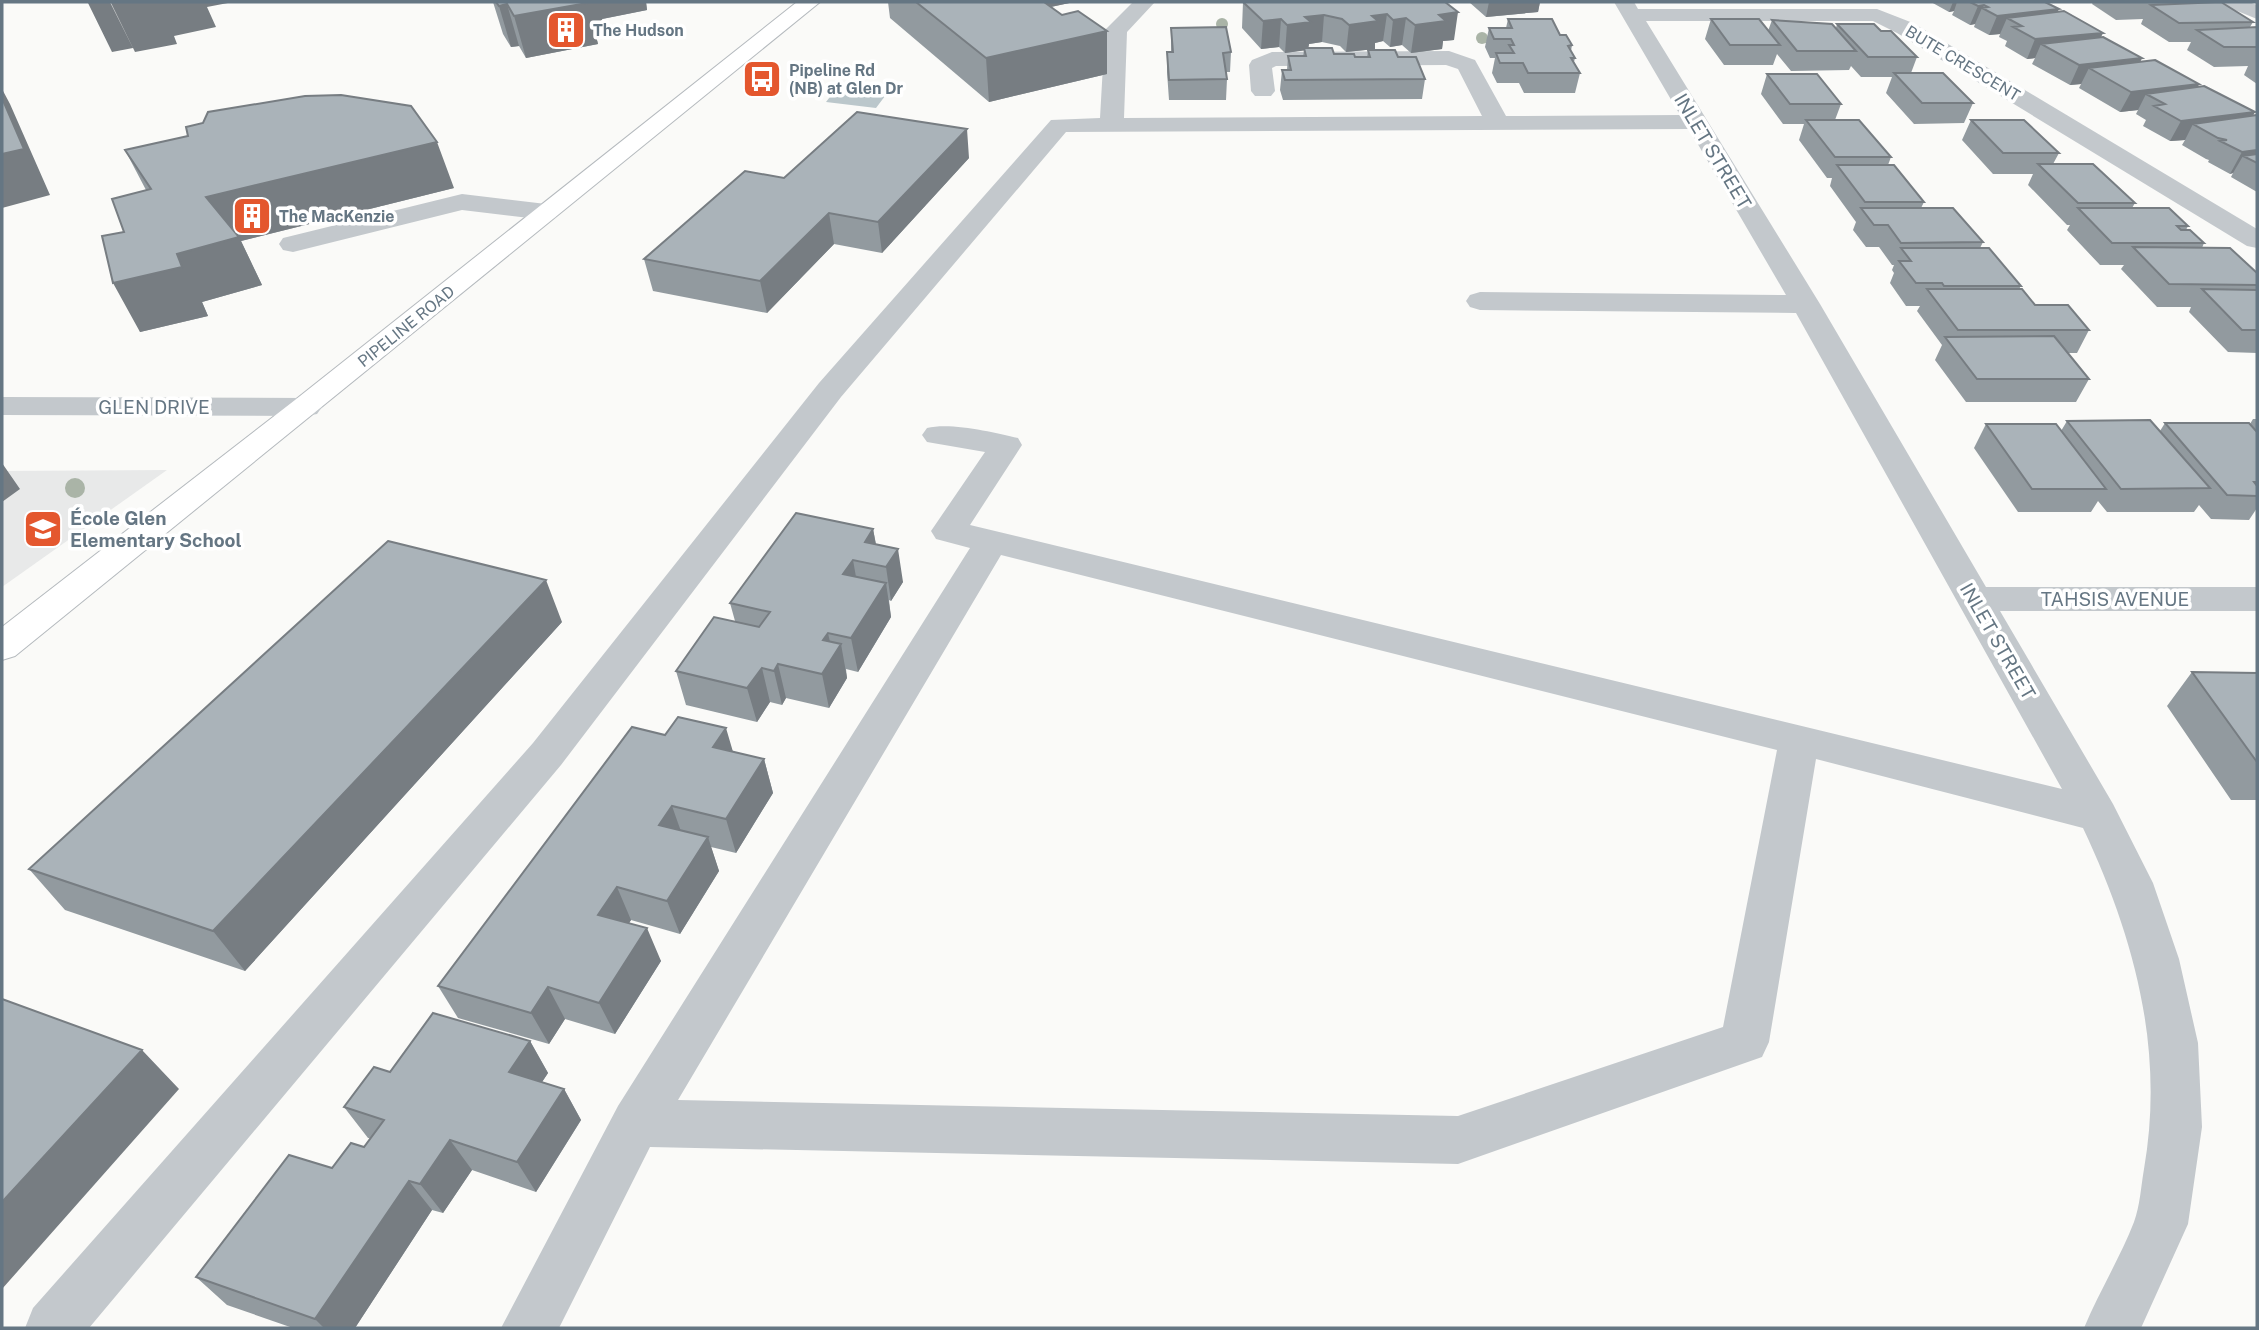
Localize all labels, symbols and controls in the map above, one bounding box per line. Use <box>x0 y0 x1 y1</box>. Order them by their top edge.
building icon: The Hudson <box>545 9 587 51</box>
place label: The Hudson <box>593 21 684 40</box>
street label: BUTE CRESCENT <box>1902 22 2024 105</box>
bus stop icon: Pipeline Rd (NB) at Glen Dr <box>741 58 783 100</box>
place label: Pipeline Rd (NB) at Glen Dr <box>789 61 904 98</box>
street label: INLET STREET <box>1670 89 1756 213</box>
building icon: The MacKenzie <box>231 195 273 237</box>
place label: The MacKenzie <box>279 207 394 226</box>
street label: PIPELINE ROAD <box>354 282 458 371</box>
street label: GLEN DRIVE <box>98 396 210 418</box>
place label: École Glen Elementary School <box>70 507 242 551</box>
school or university icon: École Glen Elementary School <box>22 508 64 550</box>
street label: INLET STREET <box>1956 579 2040 703</box>
street label: TAHSIS AVENUE <box>2041 588 2189 610</box>

